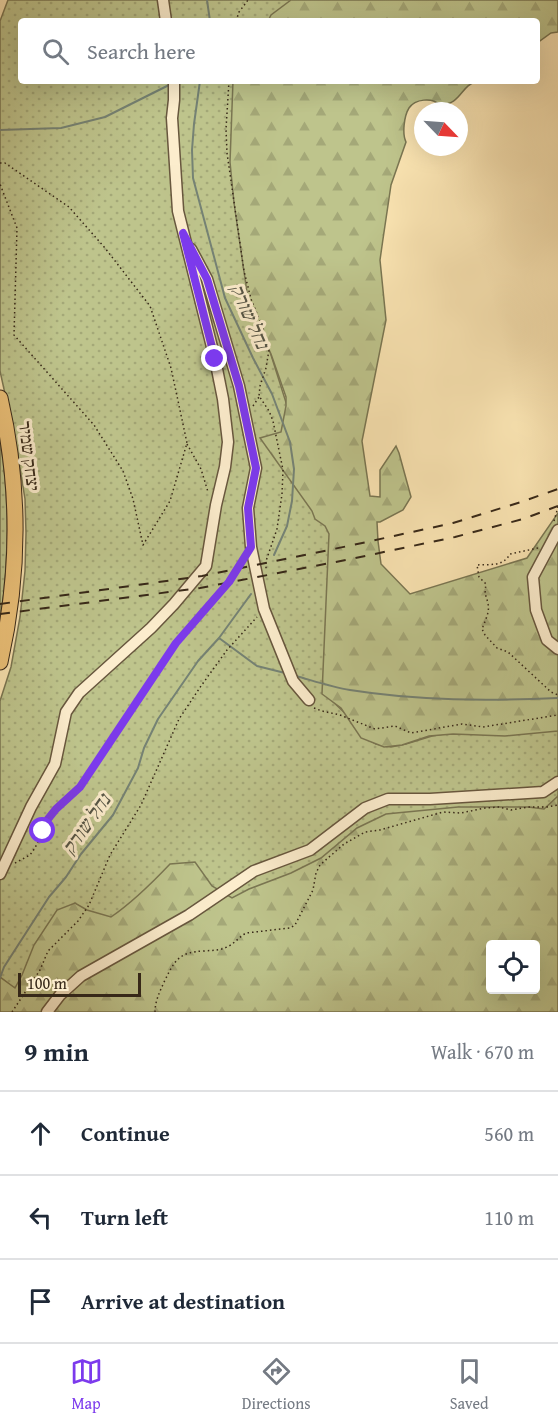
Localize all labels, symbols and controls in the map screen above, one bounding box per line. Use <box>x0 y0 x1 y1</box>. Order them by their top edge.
search box <box>18 18 540 84</box>
icon: search <box>39 35 72 68</box>
text: Search here <box>87 35 196 67</box>
north arrow <box>414 102 468 156</box>
water label: נחל שורק <box>223 279 278 354</box>
route end <box>201 345 227 371</box>
street label: יצחק שמיר <box>12 419 47 492</box>
water label: נחל שורק <box>54 786 118 860</box>
route start <box>29 817 55 843</box>
map controls <box>486 940 540 994</box>
button: locate <box>486 940 540 994</box>
scale bar <box>18 970 141 998</box>
text: 100 m <box>27 971 67 995</box>
text: 9 min <box>24 1032 89 1071</box>
text: Walk · 670 m <box>431 1037 534 1066</box>
icon: ahead <box>24 1117 57 1150</box>
text: Continue <box>81 1117 170 1149</box>
text: 560 m <box>484 1119 534 1148</box>
icon: left <box>24 1201 57 1234</box>
text: Turn left <box>81 1201 168 1233</box>
text: 110 m <box>484 1203 534 1232</box>
icon: arrive <box>24 1285 57 1318</box>
text: Arrive at destination <box>81 1285 285 1317</box>
tab: Map <box>70 1355 103 1415</box>
tab: Directions <box>242 1355 311 1415</box>
tab: Saved <box>450 1355 488 1415</box>

